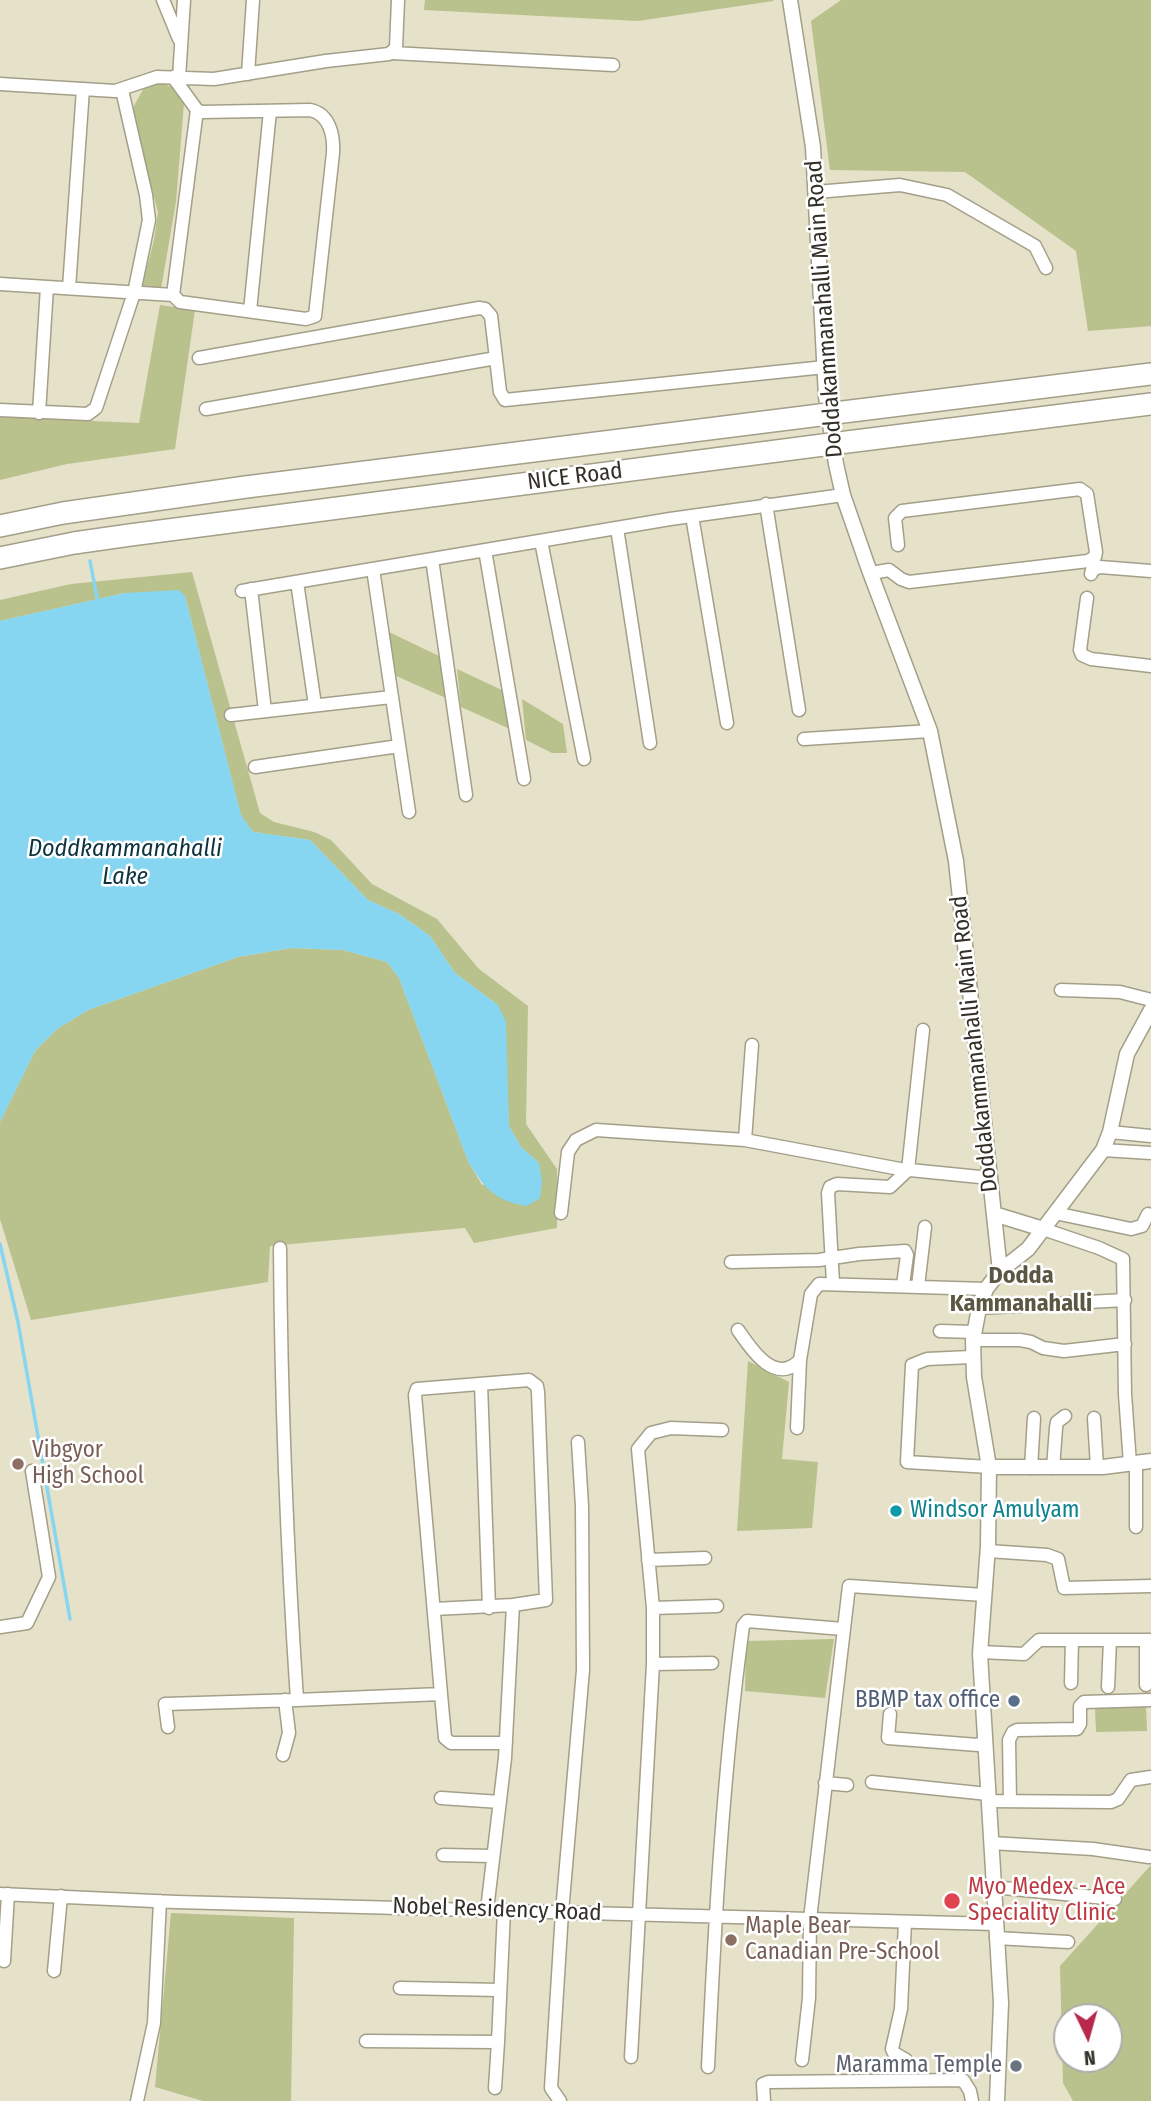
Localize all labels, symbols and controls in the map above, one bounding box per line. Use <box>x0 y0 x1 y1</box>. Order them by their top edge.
street label: Doddakammanahalli Main Road <box>801 159 849 459</box>
street label: NICE Road <box>526 457 624 497</box>
water label: Doddkammanahalli Lake <box>28 835 222 891</box>
street label: Doddakammanahalli Main Road <box>946 894 1004 1194</box>
district label: Dodda Kammanahalli <box>950 1262 1092 1318</box>
place label: Vibgyor High School <box>32 1437 144 1491</box>
marker: Vibgyor High School <box>10 1456 26 1472</box>
place label: Windsor Amulyam <box>910 1497 1079 1525</box>
marker: Windsor Amulyam <box>888 1503 904 1519</box>
place label: BBMP tax office <box>855 1687 1000 1715</box>
marker: BBMP tax office <box>1006 1693 1022 1709</box>
place label: Myo Medex - Ace Speciality Clinic <box>968 1874 1125 1928</box>
marker: Myo Medex - Ace Speciality Clinic <box>942 1891 962 1911</box>
street label: Nobel Residency Road <box>392 1893 602 1927</box>
place label: Maple Bear Canadian Pre-School <box>745 1913 940 1967</box>
marker: Maple Bear Canadian Pre-School <box>723 1932 739 1948</box>
north arrow <box>1053 2003 1123 2073</box>
text: N <box>1083 2045 1096 2069</box>
place label: Maramma Temple <box>836 2052 1002 2080</box>
marker: Maramma Temple <box>1008 2058 1024 2074</box>

